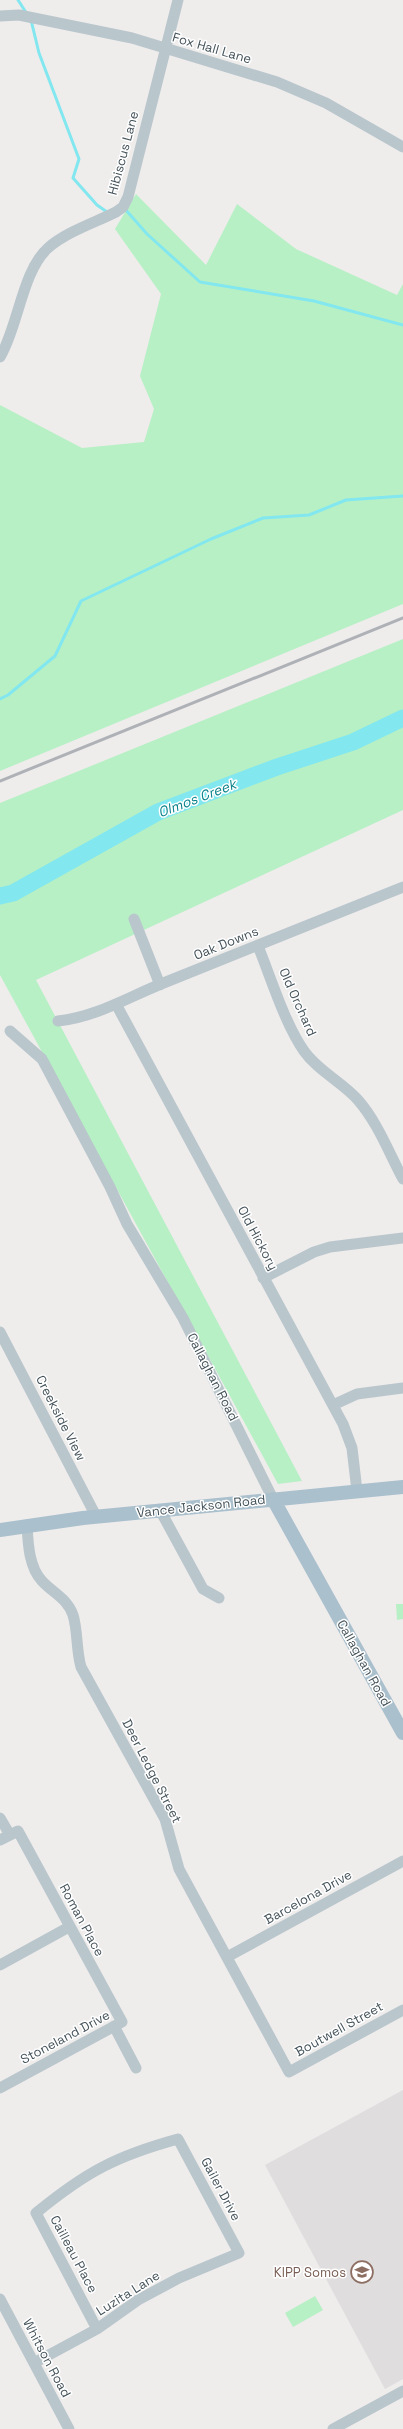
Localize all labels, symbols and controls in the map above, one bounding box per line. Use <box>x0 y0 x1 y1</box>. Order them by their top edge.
street label: Fox Hall Lane <box>170 29 254 67</box>
street label: Hibiscus Lane <box>104 109 142 197</box>
water label: Olmos Creek <box>155 774 240 821</box>
street label: Oak Downs <box>191 922 261 964</box>
street label: Old Orchard <box>275 965 321 1039</box>
street label: Old Hickory <box>234 1203 282 1273</box>
street label: Callaghan Road <box>184 1330 242 1424</box>
street label: Creekside View <box>32 1372 90 1464</box>
street label: Vance Jackson Road <box>136 1491 266 1521</box>
street label: Callaghan Road <box>333 1617 395 1709</box>
street label: Deer Ledge Street <box>118 1716 186 1826</box>
street label: Barcelona Drive <box>261 1866 355 1928</box>
street label: Roman Place <box>56 1881 108 1959</box>
street label: Boutwell Street <box>292 1998 386 2060</box>
street label: Stoneland Drive <box>17 2006 113 2068</box>
street label: Gailer Drive <box>197 2154 245 2224</box>
street label: Cailleau Place <box>46 2212 102 2296</box>
school or university icon: KIPP Somos <box>349 2259 375 2285</box>
place label: KIPP Somos <box>274 2264 346 2281</box>
street label: Luzita Lane <box>93 2267 163 2319</box>
street label: Whitson Road <box>19 2316 75 2400</box>

